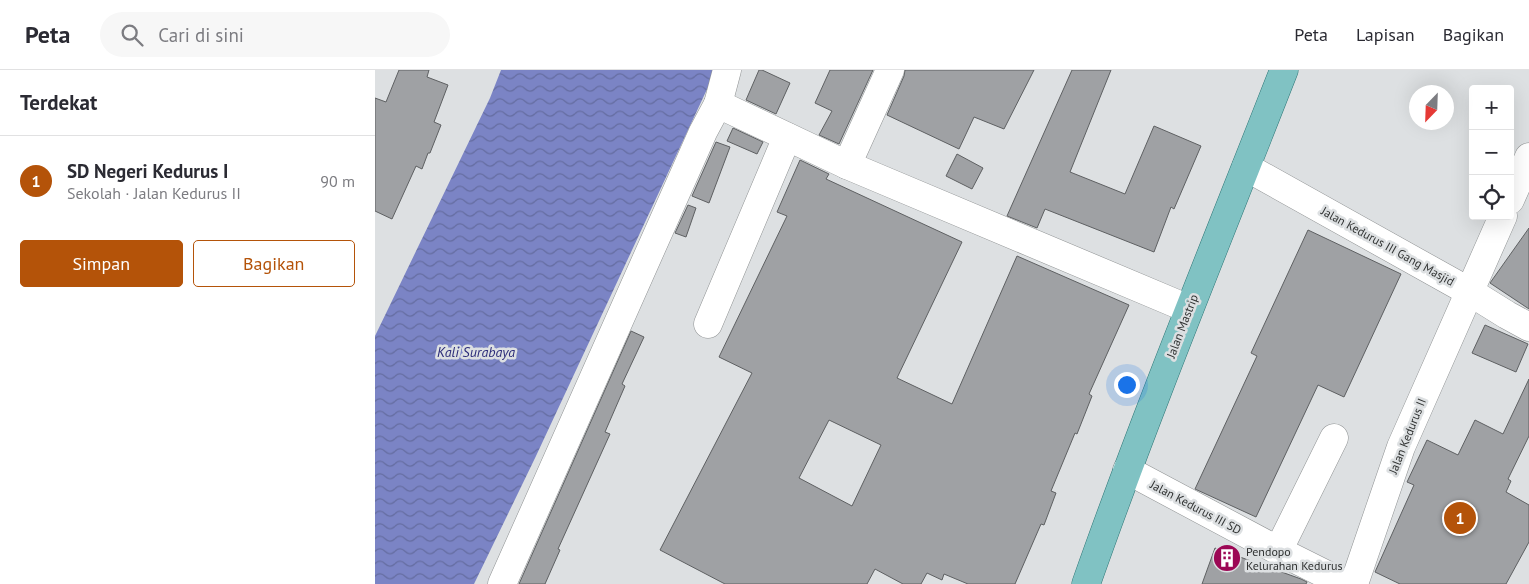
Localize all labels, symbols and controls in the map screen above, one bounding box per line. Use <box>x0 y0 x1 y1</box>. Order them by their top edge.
search box <box>100 12 450 57</box>
text: Peta <box>25 19 70 50</box>
icon: search <box>118 21 146 49</box>
text: Cari di sini <box>158 23 244 47</box>
text: Peta <box>1294 23 1328 46</box>
text: Lapisan <box>1356 23 1415 46</box>
text: Bagikan <box>1443 23 1504 46</box>
north arrow <box>1409 85 1454 130</box>
map controls <box>1469 85 1514 220</box>
button: + <box>1469 85 1514 130</box>
text: Terdekat <box>20 89 97 116</box>
button: − <box>1469 130 1514 175</box>
text: SD Negeri Kedurus I <box>67 159 229 183</box>
text: 1 <box>31 171 41 191</box>
text: 90 m <box>320 171 355 191</box>
button: locate <box>1469 175 1514 220</box>
text: Sekolah · Jalan Kedurus II <box>67 183 241 203</box>
street label: Jalan Kedurus III Gang Masjid <box>1318 203 1457 289</box>
button: Simpan <box>20 240 183 287</box>
button: Bagikan <box>193 240 355 287</box>
street label: Jalan Mastrip <box>1163 292 1201 361</box>
water label: Kali Surabaya <box>437 343 515 361</box>
your location <box>1114 372 1140 398</box>
street label: Jalan Kedurus II <box>1385 396 1429 477</box>
street label: Jalan Kedurus III SD <box>1147 476 1244 537</box>
pin: 1 <box>1444 499 1476 537</box>
building icon: Pendopo Kelurahan Kedurus <box>1212 543 1242 573</box>
place label: Pendopo Kelurahan Kedurus <box>1246 544 1343 573</box>

